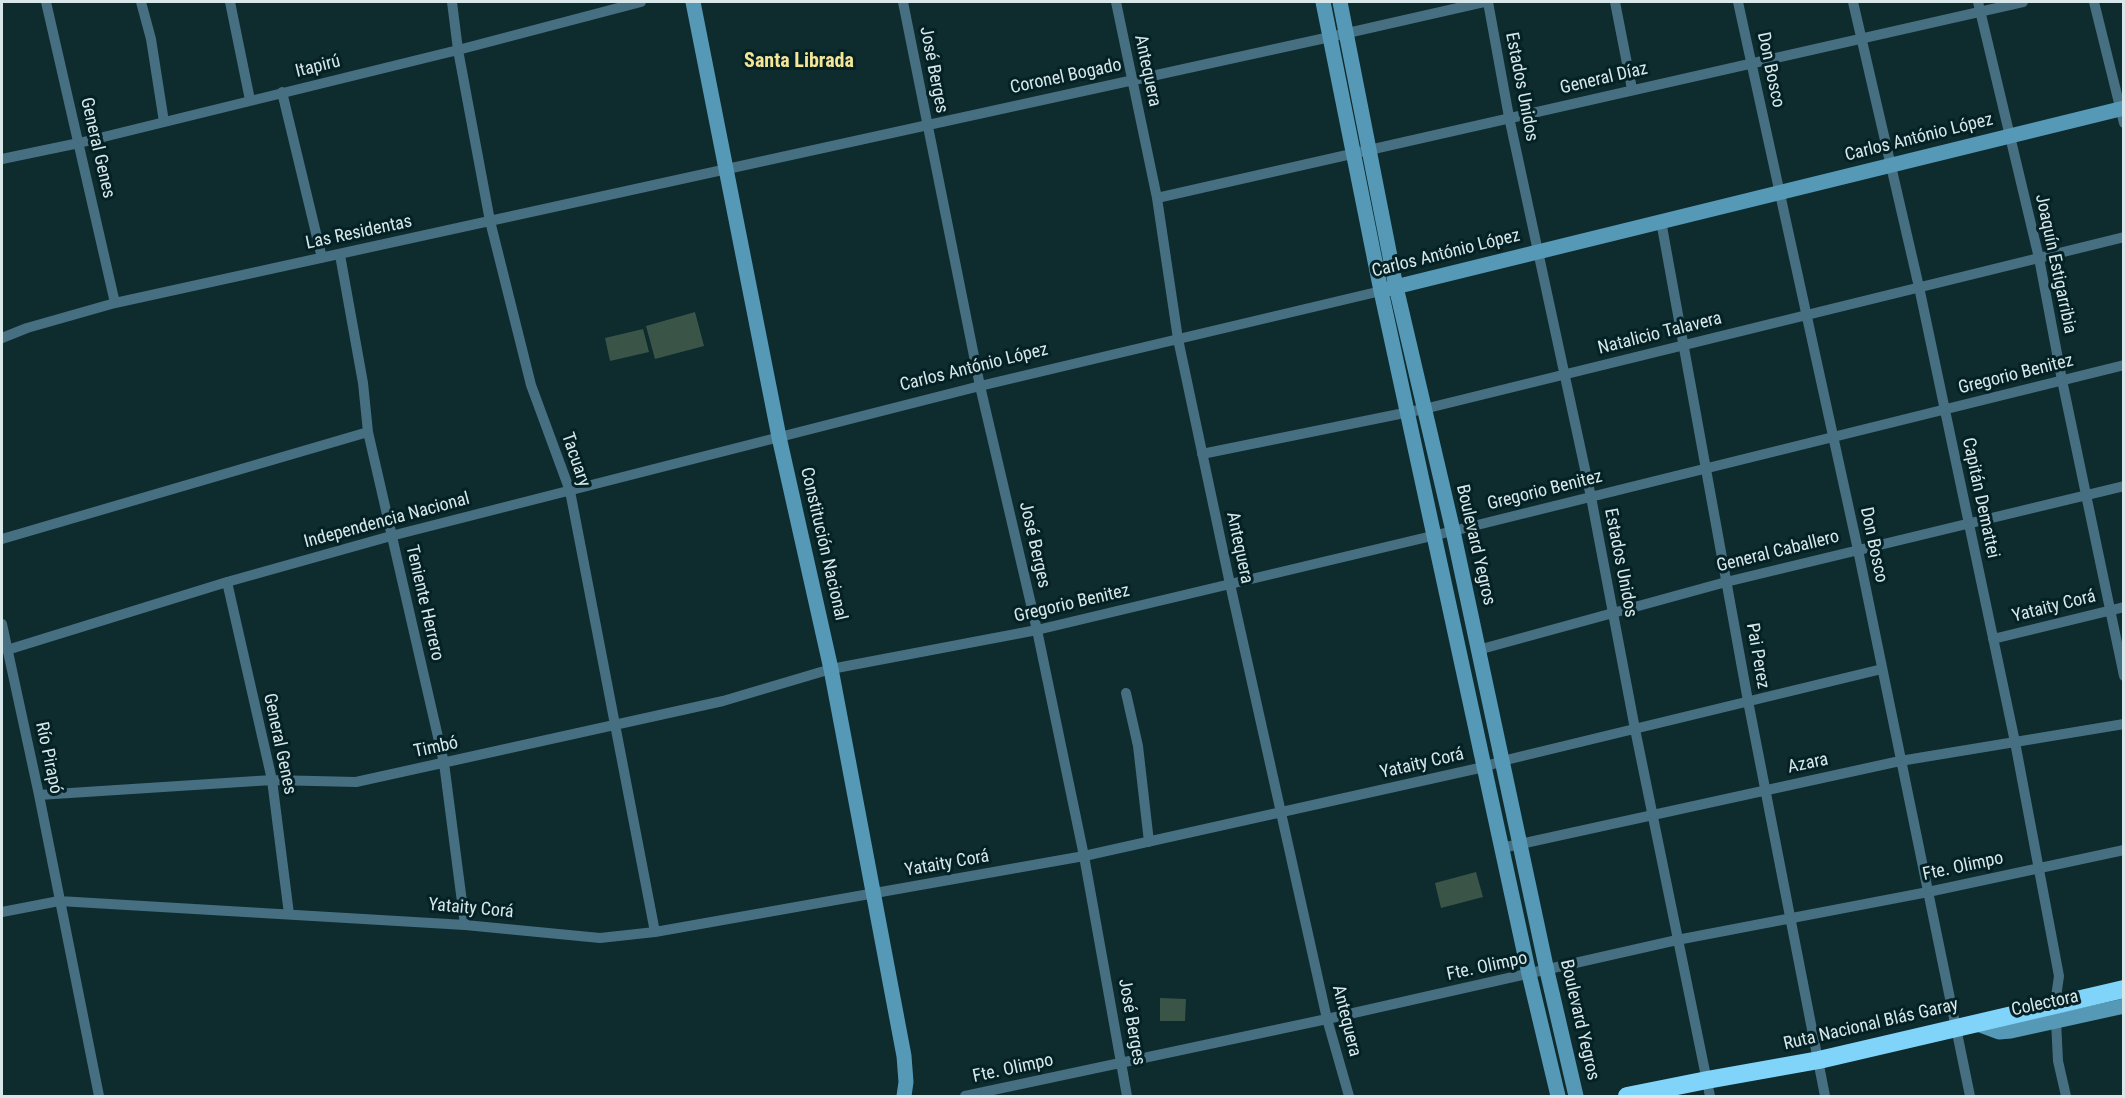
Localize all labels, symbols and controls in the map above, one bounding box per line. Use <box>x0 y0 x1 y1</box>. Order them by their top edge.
street label: José Berges <box>914 25 952 115</box>
street label: Don Bosco <box>1751 30 1789 110</box>
street label: Estados Unidos <box>1500 31 1542 143</box>
street label: Antequera <box>1129 33 1165 109</box>
district label: Santa Librada <box>744 50 854 74</box>
street label: Itapirú <box>293 51 343 83</box>
street label: Coronel Bogado <box>1008 55 1124 99</box>
street label: General Díaz <box>1558 58 1650 100</box>
street label: General Genes <box>75 96 119 200</box>
street label: Carlos António López <box>1843 109 1995 167</box>
street label: Joaquín Estigarribia <box>2030 192 2080 336</box>
street label: Las Residentas <box>304 211 414 255</box>
street label: Carlos António López <box>1370 225 1522 283</box>
street label: Natalicio Talavera <box>1596 308 1724 360</box>
street label: Carlos António López <box>898 339 1050 397</box>
street label: Gregorio Benitez <box>1956 350 2076 400</box>
street label: Tacuary <box>556 430 594 490</box>
street label: Capitán Demattei <box>1957 436 2003 560</box>
street label: Constitución Nacional <box>795 465 851 623</box>
street label: Gregorio Benitez <box>1485 466 1605 516</box>
street label: Boulevard Yegros <box>1451 482 1499 608</box>
street label: Independencia Nacional <box>302 488 472 554</box>
street label: José Berges <box>1014 500 1054 590</box>
street label: Don Bosco <box>1854 505 1892 585</box>
street label: Estados Unidos <box>1599 507 1641 619</box>
street label: Antequera <box>1221 510 1257 586</box>
street label: General Caballero <box>1714 526 1842 578</box>
street label: Teniente Herrero <box>400 543 448 663</box>
street label: Gregorio Benitez <box>1012 580 1132 628</box>
street label: Yataity Corá <box>2010 586 2098 628</box>
street label: Pai Perez <box>1741 621 1773 691</box>
street label: General Genes <box>258 692 300 796</box>
street label: Río Pirapó <box>30 720 66 796</box>
street label: Timbó <box>412 733 460 763</box>
street label: Yataity Corá <box>1378 744 1466 784</box>
street label: Azara <box>1786 749 1830 779</box>
street label: Yataity Corá <box>903 846 991 882</box>
street label: Fte. Olimpo <box>1921 848 2005 886</box>
street label: Yataity Corá <box>427 895 515 923</box>
street label: Fte. Olimpo <box>1445 948 1529 986</box>
street label: Boulevard Yegros <box>1555 957 1603 1083</box>
street label: José Berges <box>1113 977 1149 1067</box>
street label: Antequera <box>1327 983 1365 1059</box>
street label: Colectora <box>2009 986 2081 1022</box>
street label: Ruta Nacional Blás Garay <box>1782 994 1960 1056</box>
street label: Fte. Olimpo <box>971 1050 1055 1088</box>

